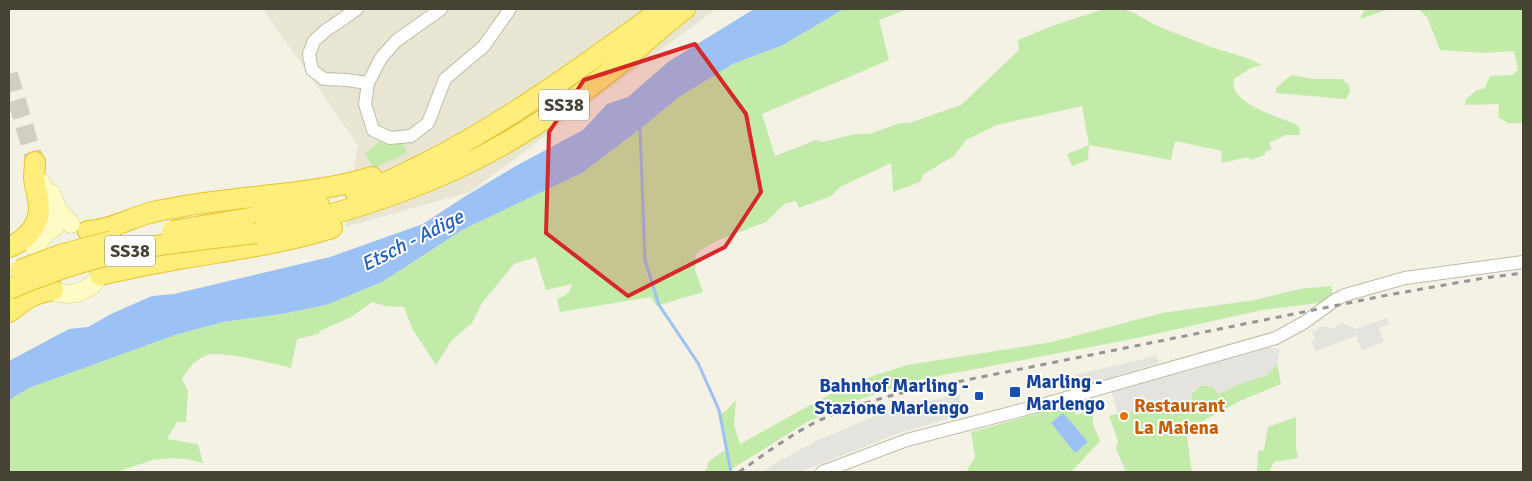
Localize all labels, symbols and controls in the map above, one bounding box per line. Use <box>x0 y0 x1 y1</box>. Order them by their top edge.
road number: SS38 <box>539 90 589 120</box>
water label: Etsch - Adige <box>357 204 469 277</box>
road number: SS38 <box>105 236 155 266</box>
place label: Marling - Marlengo <box>1026 370 1105 416</box>
place label: Bahnhof Marling - Stazione Marlengo <box>815 374 969 420</box>
marker: Marling - Marlengo <box>1008 385 1022 399</box>
marker: Bahnhof Marling - Stazione Marlengo <box>973 390 985 402</box>
place label: Restaurant La Maiena <box>1134 394 1225 440</box>
marker: Restaurant La Maiena <box>1118 410 1130 422</box>

